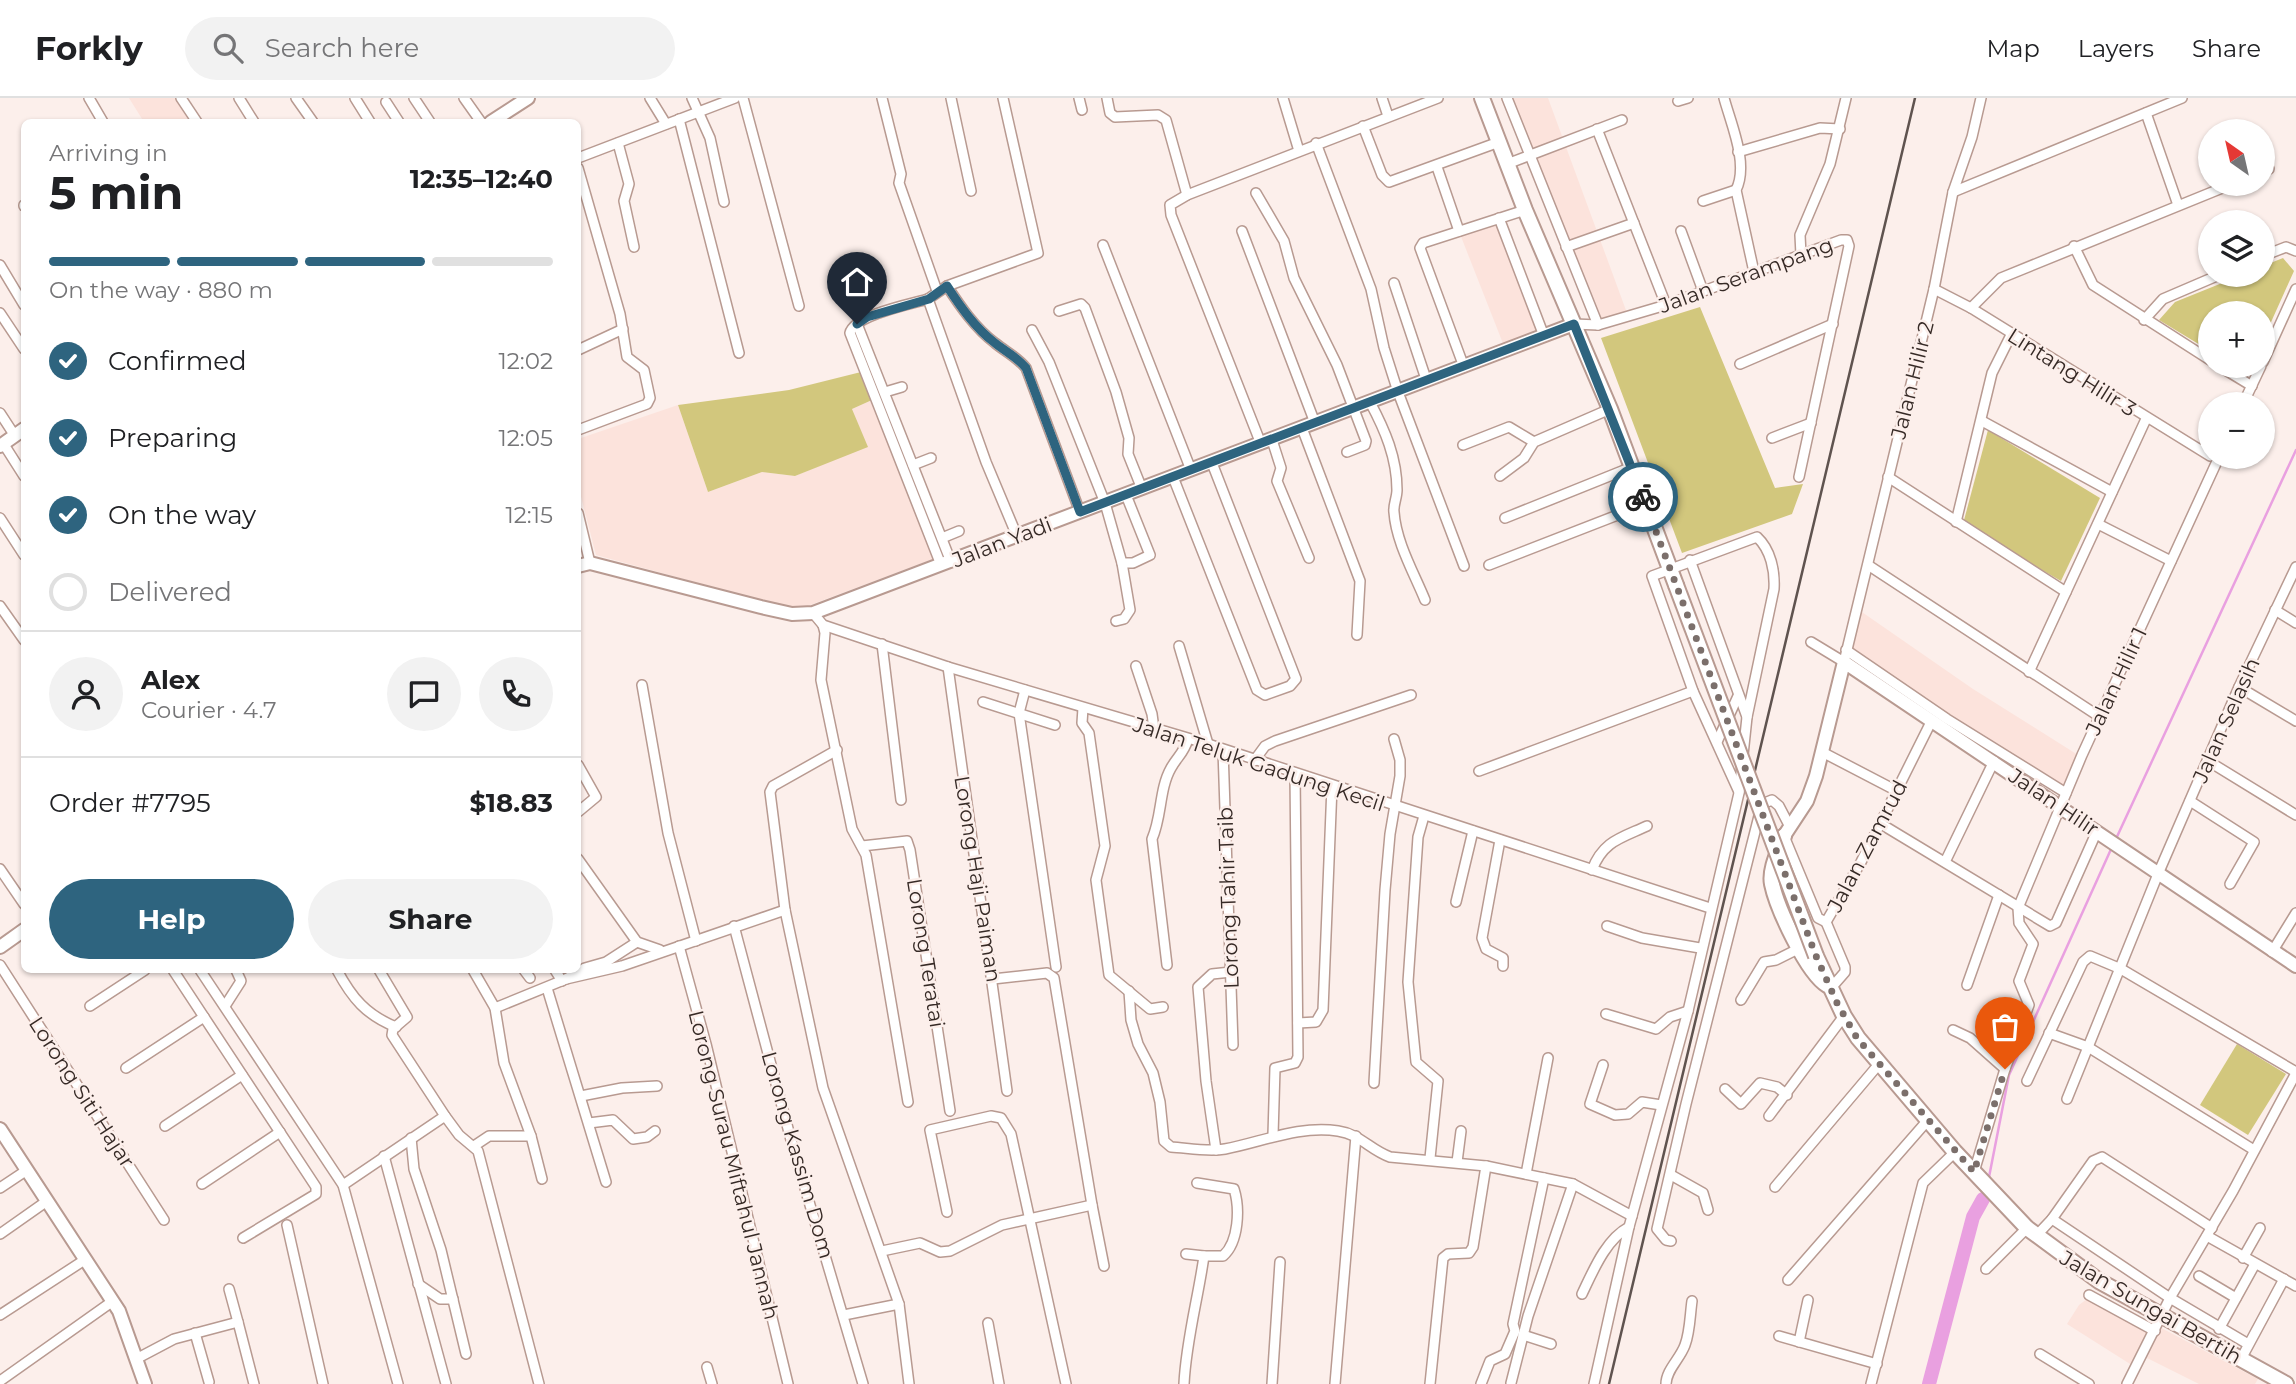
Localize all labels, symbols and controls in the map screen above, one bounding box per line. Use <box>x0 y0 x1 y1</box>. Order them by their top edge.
search box <box>185 17 675 80</box>
text: Forkly <box>35 28 143 68</box>
icon: search <box>209 29 247 67</box>
text: Search here <box>265 32 419 64</box>
text: Map <box>1986 34 2040 63</box>
text: Layers <box>2078 34 2154 63</box>
text: Share <box>2192 34 2261 63</box>
north arrow <box>2198 119 2275 196</box>
map controls <box>2198 119 2275 469</box>
text: Arriving in <box>49 139 168 167</box>
text: 12:35–12:40 <box>410 163 553 195</box>
text: 5 min <box>49 164 183 221</box>
button: layers <box>2198 210 2275 287</box>
street label: Jalan Serampang <box>1655 232 1837 318</box>
pin <box>827 252 887 324</box>
icon: home <box>838 263 876 301</box>
text: On the way · 880 m <box>49 276 273 304</box>
button: + <box>2198 301 2275 378</box>
street label: Jalan Hilir 2 <box>1885 318 1939 442</box>
street label: Lintang Hilir 3 <box>2003 323 2141 421</box>
icon: check <box>49 342 87 380</box>
text: Confirmed <box>108 345 247 377</box>
text: 12:02 <box>498 347 553 375</box>
button: − <box>2198 392 2275 469</box>
icon: check <box>49 419 87 457</box>
text: Preparing <box>108 422 237 454</box>
text: 12:05 <box>499 424 553 452</box>
courier <box>1608 462 1678 532</box>
icon: bike <box>1624 478 1662 516</box>
icon: check <box>49 496 87 534</box>
text: On the way <box>108 499 256 531</box>
text: 12:15 <box>505 501 553 529</box>
street label: Jalan Yadi <box>948 512 1055 573</box>
text: Delivered <box>108 576 232 608</box>
street label: Jalan Hilir 1 <box>2080 623 2152 740</box>
street label: Jalan Selasih <box>2187 654 2265 787</box>
button: person <box>49 657 123 731</box>
button: chat <box>387 657 461 731</box>
button: phone <box>479 657 553 731</box>
text: Alex <box>141 664 200 696</box>
text: Courier · 4.7 <box>141 696 277 724</box>
street label: Jalan Teluk Gadung Kecil <box>1129 711 1388 817</box>
street label: Jalan Hilir <box>2003 762 2104 841</box>
street label: Lorong Haji Paiman <box>949 774 1007 984</box>
street label: Jalan Zamrud <box>1821 776 1912 917</box>
text: Order #7795 <box>49 787 211 819</box>
text: $18.83 <box>469 787 553 819</box>
street label: Lorong Tahir Taib <box>1212 807 1244 989</box>
street label: Lorong Teratai <box>902 877 950 1029</box>
button: Help <box>49 879 294 959</box>
button: Share <box>308 879 553 959</box>
pin <box>1975 997 2035 1069</box>
street label: Lorong Surau Miftahul Jannah <box>683 1008 785 1322</box>
icon: bag <box>1986 1008 2024 1046</box>
street label: Lorong Siti Hajar <box>24 1012 140 1172</box>
street label: Lorong Kassim Dom <box>756 1048 840 1262</box>
street label: Jalan Sungai Bertih <box>2055 1244 2246 1369</box>

